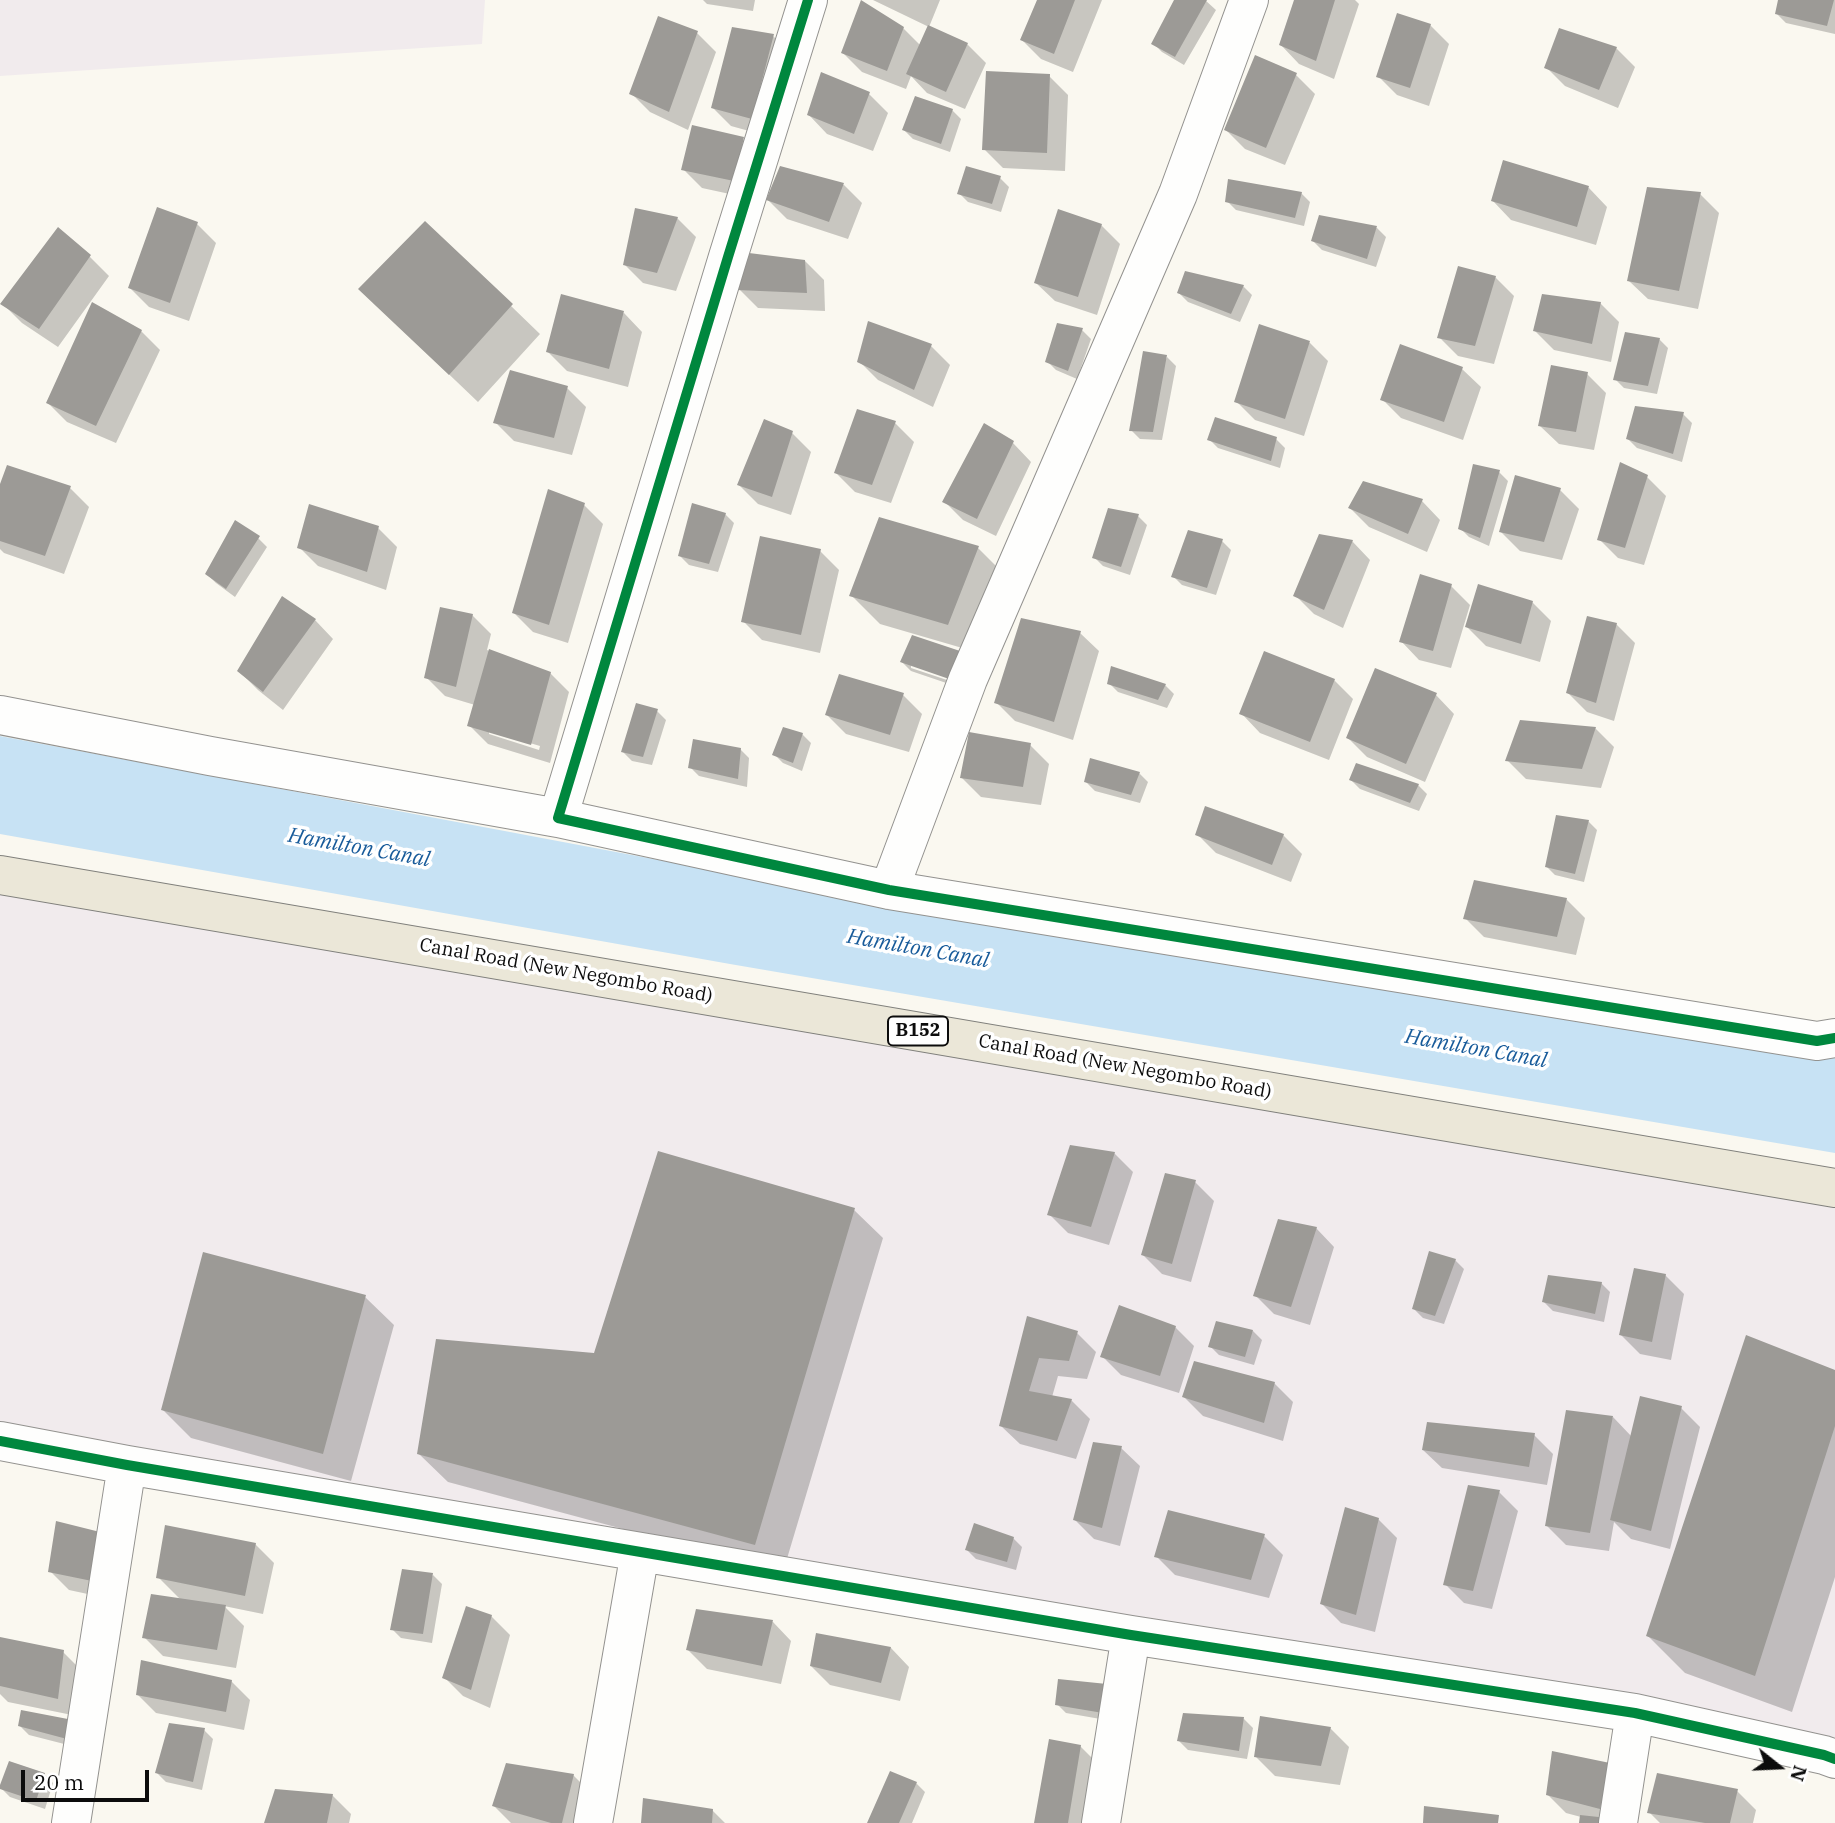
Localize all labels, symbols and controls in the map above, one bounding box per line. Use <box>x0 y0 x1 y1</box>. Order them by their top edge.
water label: Hamilton Canal <box>286 823 432 873</box>
water label: Hamilton Canal <box>845 924 991 974</box>
street label: Canal Road (New Negombo Road) <box>418 934 714 1008</box>
road number: B152 <box>888 1016 948 1046</box>
water label: Hamilton Canal <box>1403 1024 1549 1074</box>
street label: Canal Road (New Negombo Road) <box>977 1030 1273 1104</box>
north arrow <box>1744 1732 1814 1802</box>
scale bar <box>24 1756 152 1800</box>
text: N <box>1785 1763 1813 1784</box>
text: 20 m <box>34 1768 84 1796</box>

